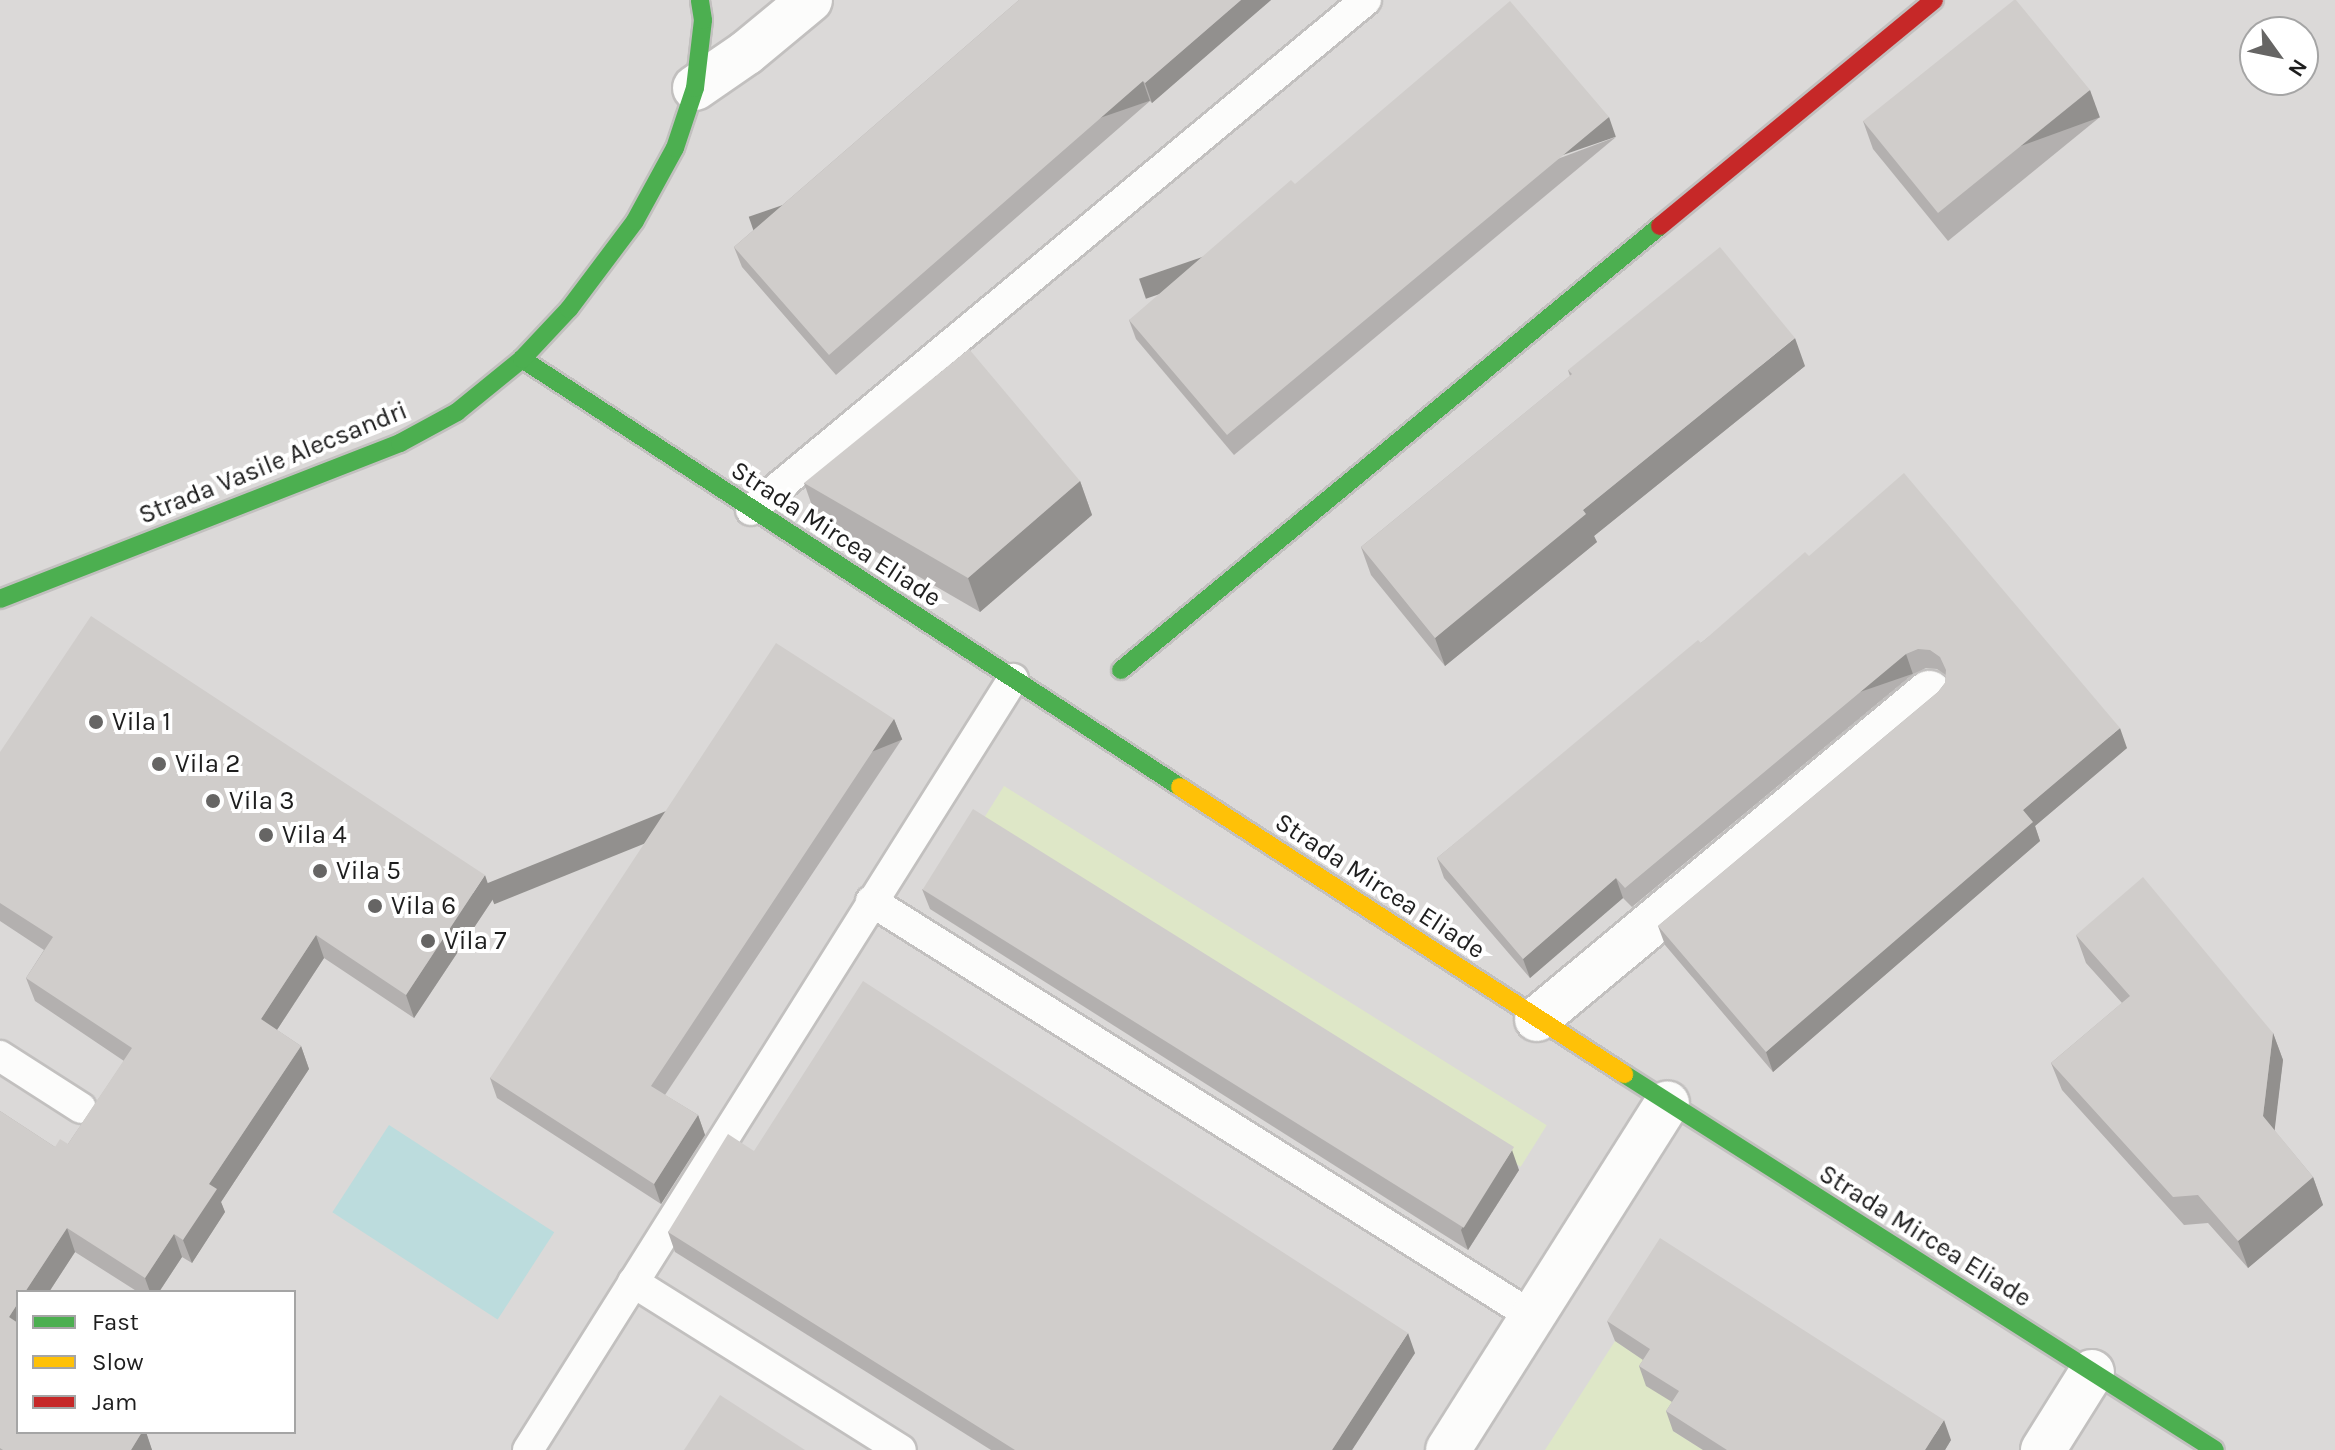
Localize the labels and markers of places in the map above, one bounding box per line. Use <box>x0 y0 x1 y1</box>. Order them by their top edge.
place label: Vila 1 <box>112 706 171 738</box>
marker: Vila 1 <box>87 713 105 731</box>
place label: Vila 2 <box>175 748 240 780</box>
marker: Vila 2 <box>150 755 168 773</box>
place label: Vila 3 <box>229 785 294 817</box>
marker: Vila 3 <box>204 792 222 810</box>
place label: Vila 4 <box>282 819 347 851</box>
marker: Vila 4 <box>257 826 275 844</box>
place label: Vila 5 <box>336 855 401 887</box>
marker: Vila 5 <box>311 862 329 880</box>
place label: Vila 6 <box>391 890 456 922</box>
marker: Vila 6 <box>366 897 384 915</box>
place label: Vila 7 <box>444 925 506 957</box>
marker: Vila 7 <box>419 932 437 950</box>

